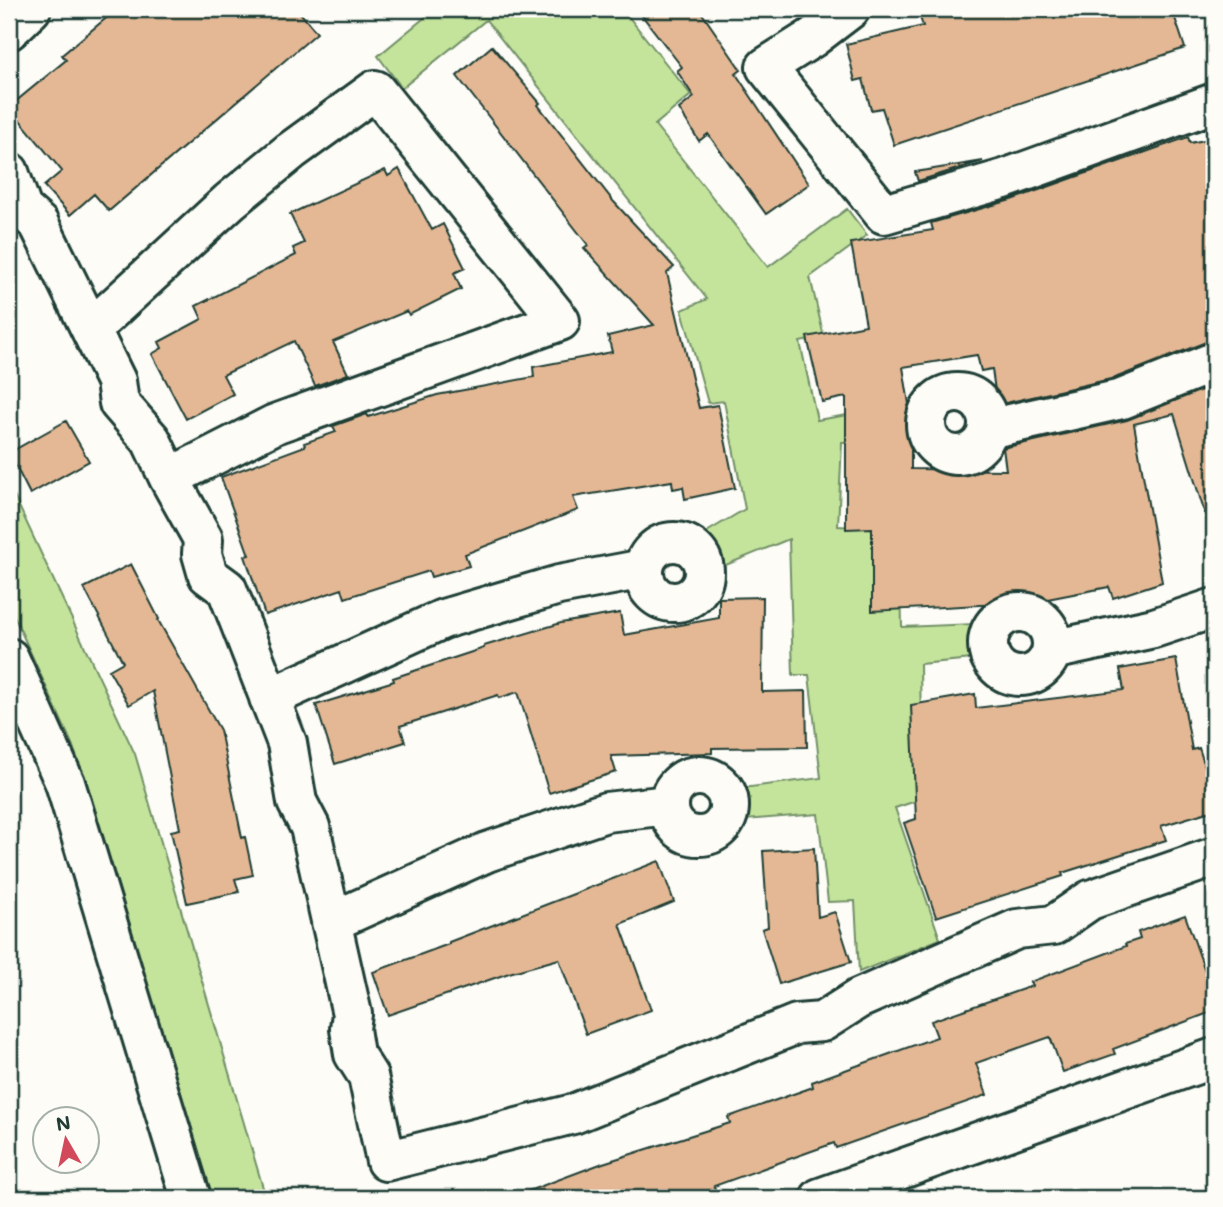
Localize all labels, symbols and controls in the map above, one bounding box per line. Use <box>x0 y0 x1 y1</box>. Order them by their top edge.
north arrow <box>32 1106 102 1176</box>
text: N <box>54 1109 72 1136</box>

